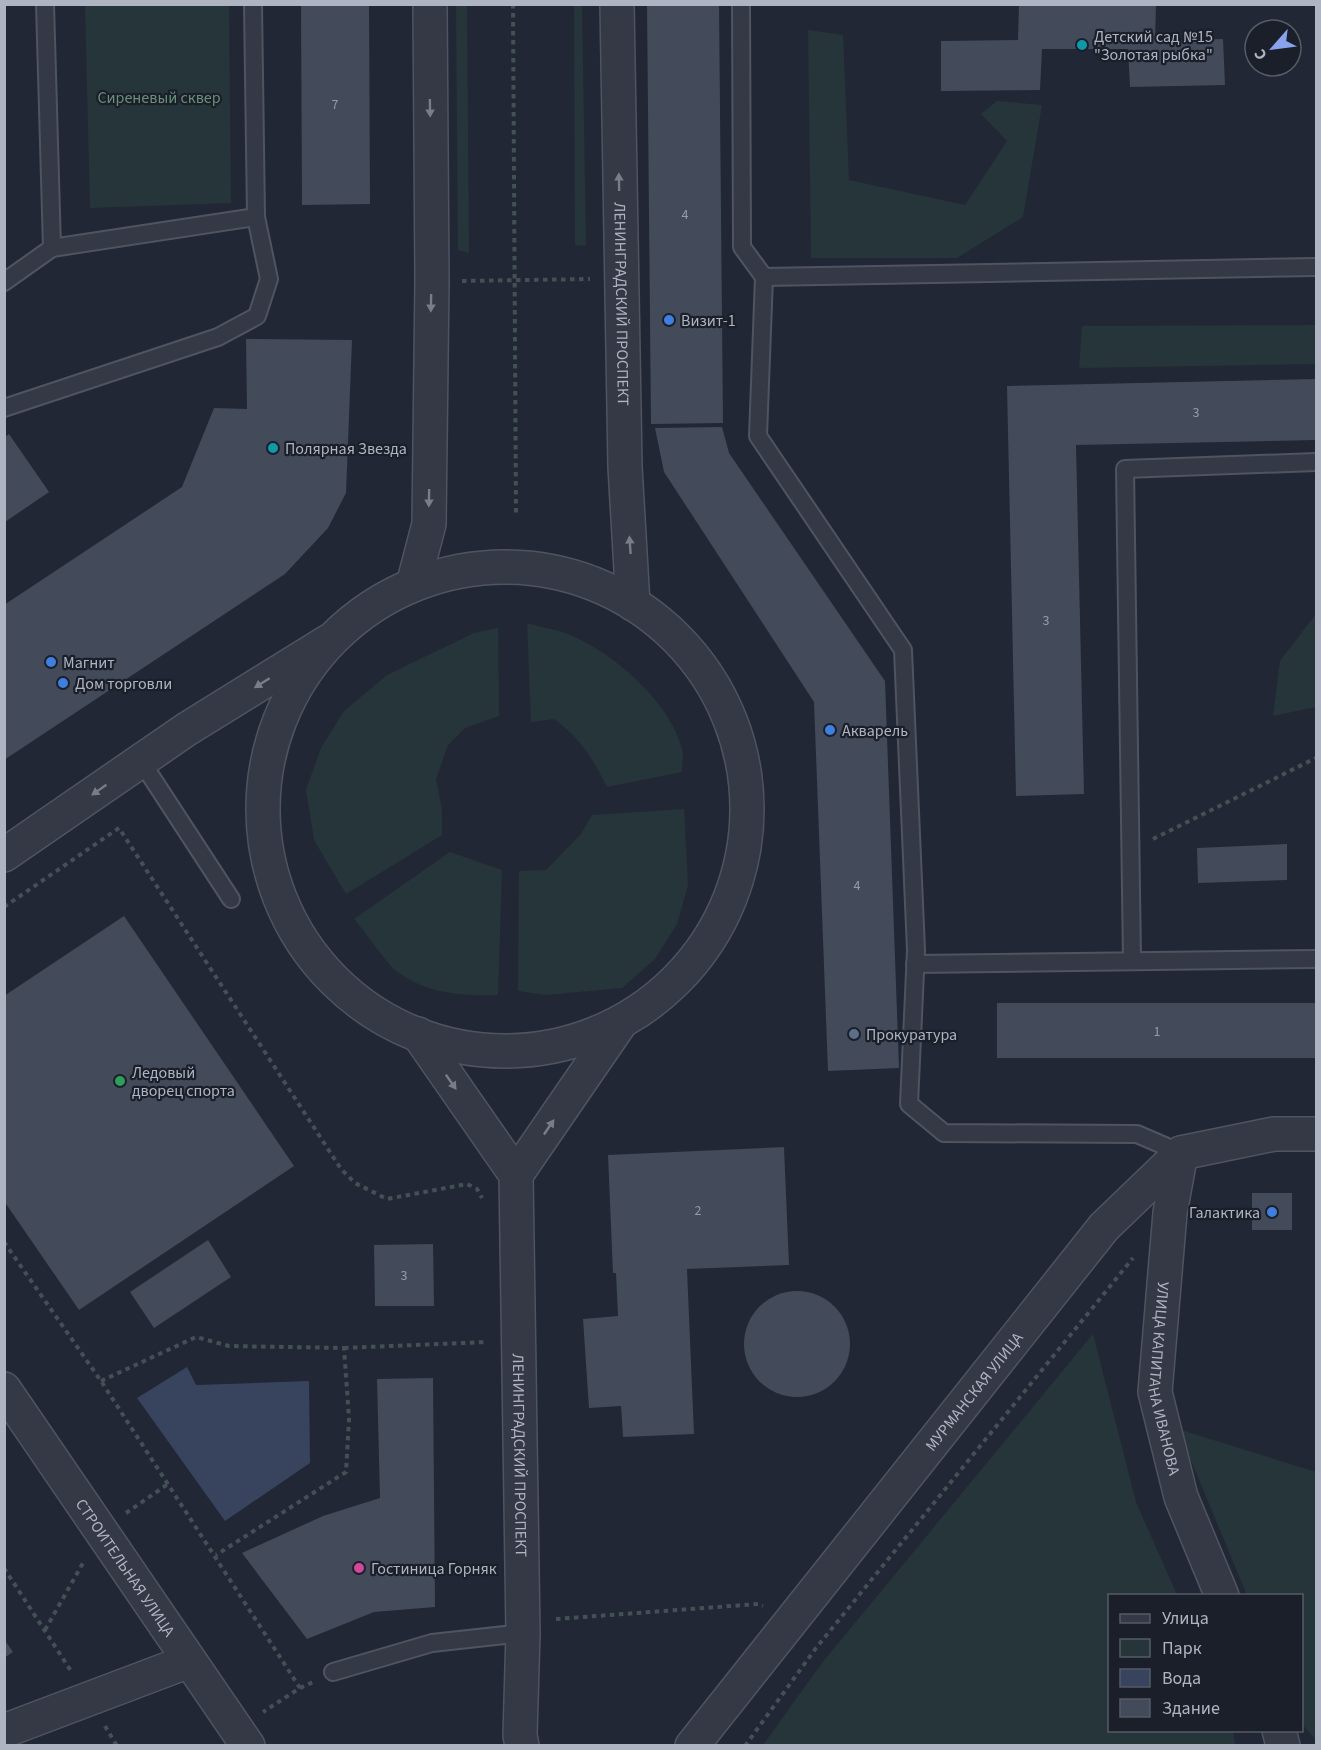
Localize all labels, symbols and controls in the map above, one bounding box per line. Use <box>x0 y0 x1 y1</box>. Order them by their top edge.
north arrow <box>1243 18 1303 78</box>
place label: Детский сад №15 "Золотая рыбка" <box>1094 26 1213 66</box>
marker: Детский сад №15 "Золотая рыбка" <box>1075 38 1089 52</box>
text: С <box>1249 45 1273 64</box>
park label: Сиреневый сквер <box>97 87 221 109</box>
house number: 7 <box>332 95 339 115</box>
one-way arrow <box>425 98 435 117</box>
one-way arrow <box>614 173 624 192</box>
street label: ЛЕНИНГРАДСКИЙ ПРОСПЕКТ <box>608 202 634 406</box>
house number: 4 <box>682 205 689 225</box>
one-way arrow <box>426 293 436 312</box>
place label: Визит-1 <box>681 310 736 332</box>
marker: Визит-1 <box>662 313 676 327</box>
house number: 3 <box>1193 403 1200 423</box>
place label: Полярная Звезда <box>285 438 407 460</box>
marker: Полярная Звезда <box>266 441 280 455</box>
one-way arrow <box>424 488 434 507</box>
one-way arrow <box>625 536 634 555</box>
house number: 3 <box>1043 611 1050 631</box>
place label: Магнит <box>63 652 115 674</box>
marker: Магнит <box>44 655 58 669</box>
place label: Дом торговли <box>75 673 172 695</box>
marker: Дом торговли <box>56 676 70 690</box>
one-way arrow <box>254 677 270 688</box>
place label: Акварель <box>842 720 908 742</box>
marker: Акварель <box>823 723 837 737</box>
one-way arrow <box>91 784 107 795</box>
house number: 4 <box>854 876 861 896</box>
house number: 1 <box>1154 1022 1161 1042</box>
place label: Прокуратура <box>866 1024 957 1046</box>
marker: Прокуратура <box>847 1027 861 1041</box>
place label: Ледовый дворец спорта <box>132 1062 235 1102</box>
marker: Ледовый дворец спорта <box>113 1074 127 1088</box>
one-way arrow <box>446 1074 457 1090</box>
one-way arrow <box>543 1119 554 1135</box>
house number: 2 <box>695 1201 702 1221</box>
place label: Галактика <box>1189 1202 1260 1224</box>
marker: Галактика <box>1265 1205 1279 1219</box>
house number: 3 <box>401 1266 408 1286</box>
street label: УЛИЦА КАПИТАНА ИВАНОВА <box>1142 1281 1185 1478</box>
street label: МУРМАНСКАЯ УЛИЦА <box>920 1328 1029 1456</box>
street label: ЛЕНИНГРАДСКИЙ ПРОСПЕКТ <box>507 1353 532 1558</box>
street label: СТРОИТЕЛЬНАЯ УЛИЦА <box>70 1495 180 1641</box>
place label: Гостиница Горняк <box>371 1558 497 1580</box>
marker: Гостиница Горняк <box>352 1561 366 1575</box>
legend <box>1108 1594 1303 1732</box>
text: Улица <box>1162 1606 1209 1631</box>
text: Парк <box>1162 1636 1202 1661</box>
text: Вода <box>1162 1666 1201 1691</box>
text: Здание <box>1162 1696 1220 1721</box>

